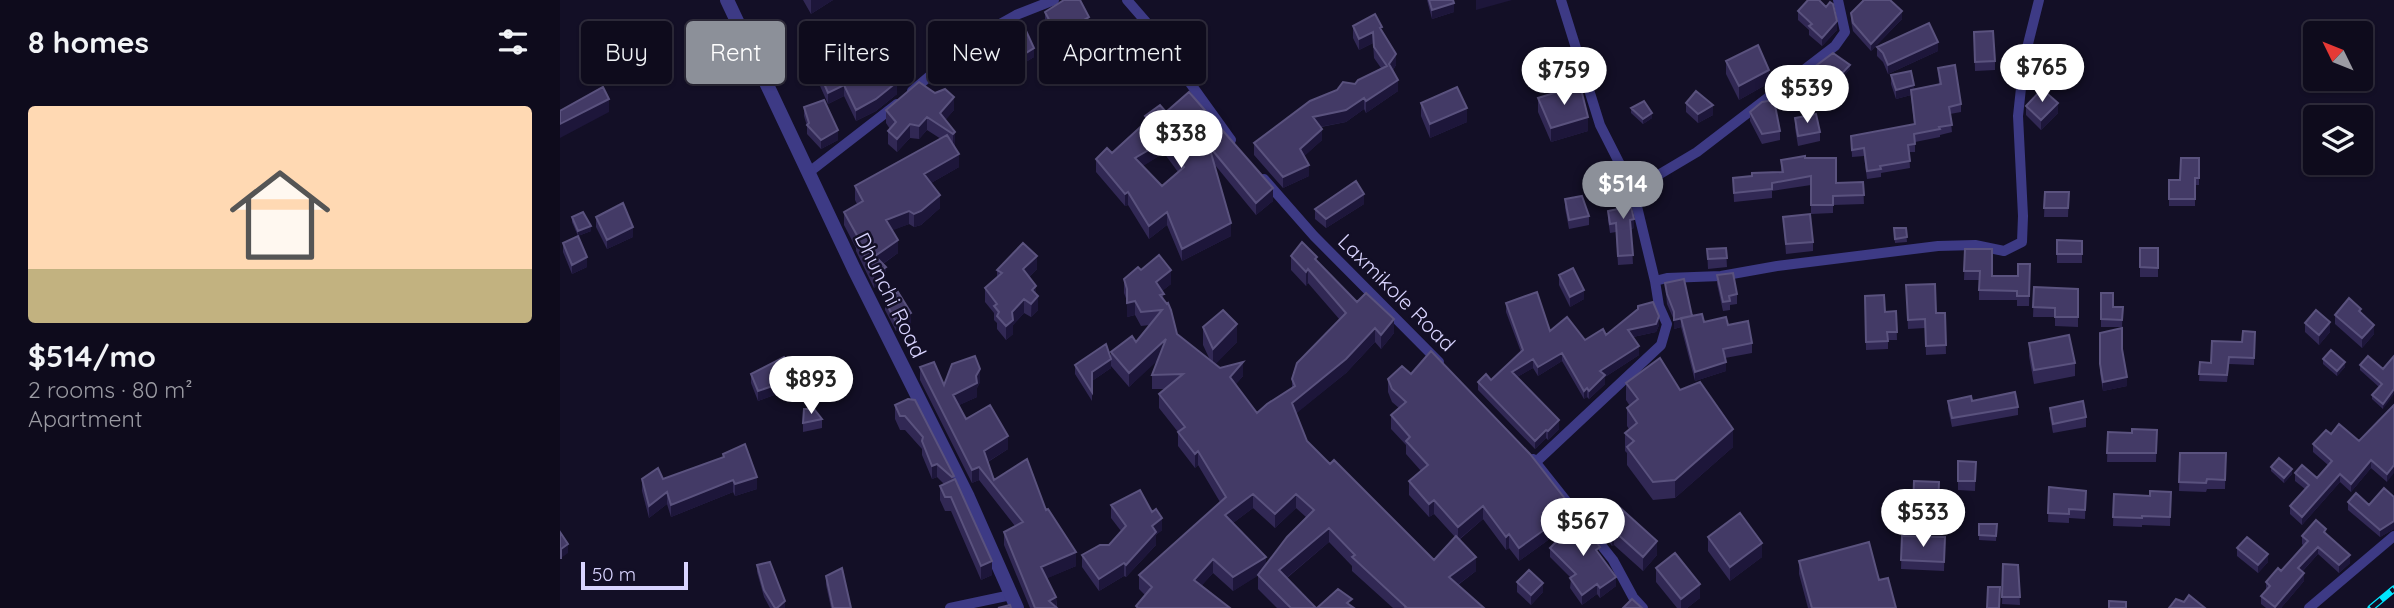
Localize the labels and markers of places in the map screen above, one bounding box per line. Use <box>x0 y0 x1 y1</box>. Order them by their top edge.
pin: $765 <box>2001 44 2083 104</box>
pin: $759 <box>1523 48 1605 107</box>
pin: $539 <box>1766 66 1848 125</box>
pin: $338 <box>1140 110 1222 170</box>
pin: $514 <box>1582 162 1664 221</box>
pin: $893 <box>770 356 852 416</box>
pin: $533 <box>1882 490 1964 549</box>
pin: $567 <box>1542 498 1624 558</box>

